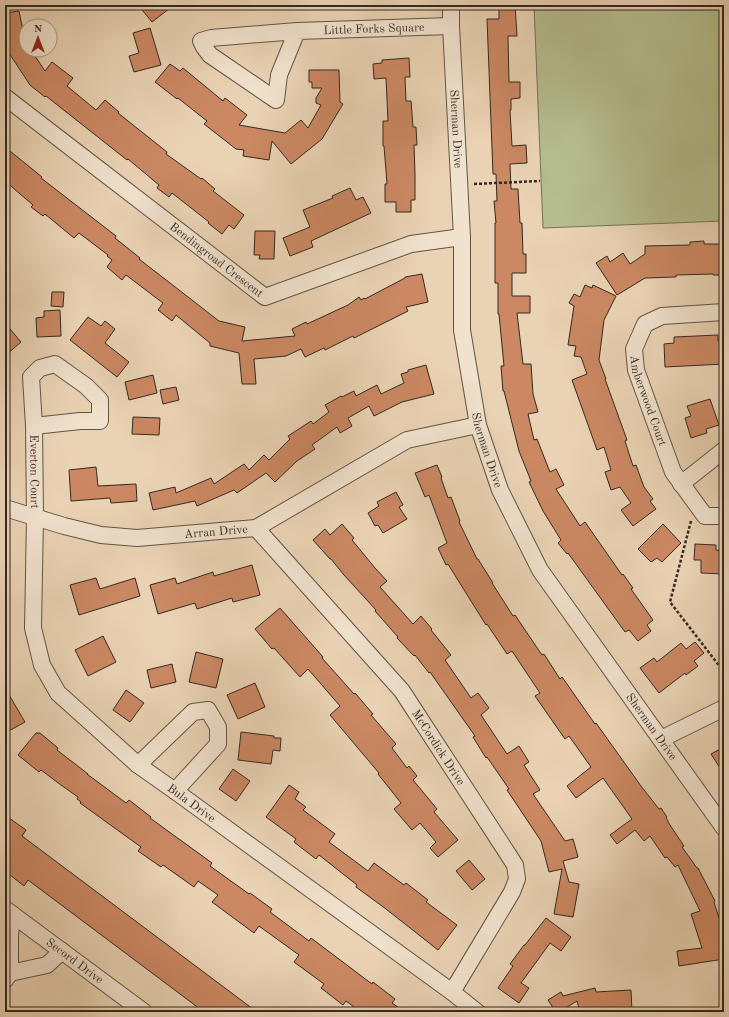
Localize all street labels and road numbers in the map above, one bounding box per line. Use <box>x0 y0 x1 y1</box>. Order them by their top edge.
street label: Little Forks Square <box>323 22 425 37</box>
street label: Sherman Drive <box>447 89 463 169</box>
street label: Bendingroad Crescent <box>167 221 265 300</box>
street label: Amberwood Court <box>628 355 668 448</box>
street label: Sherman Drive <box>469 411 504 490</box>
street label: Everton Court <box>27 434 40 509</box>
street label: Arran Drive <box>184 524 249 541</box>
street label: Sherman Drive <box>623 692 679 763</box>
street label: McCordick Drive <box>409 708 467 788</box>
street label: Bula Drive <box>165 782 218 825</box>
street label: Secord Drive <box>44 937 105 987</box>

